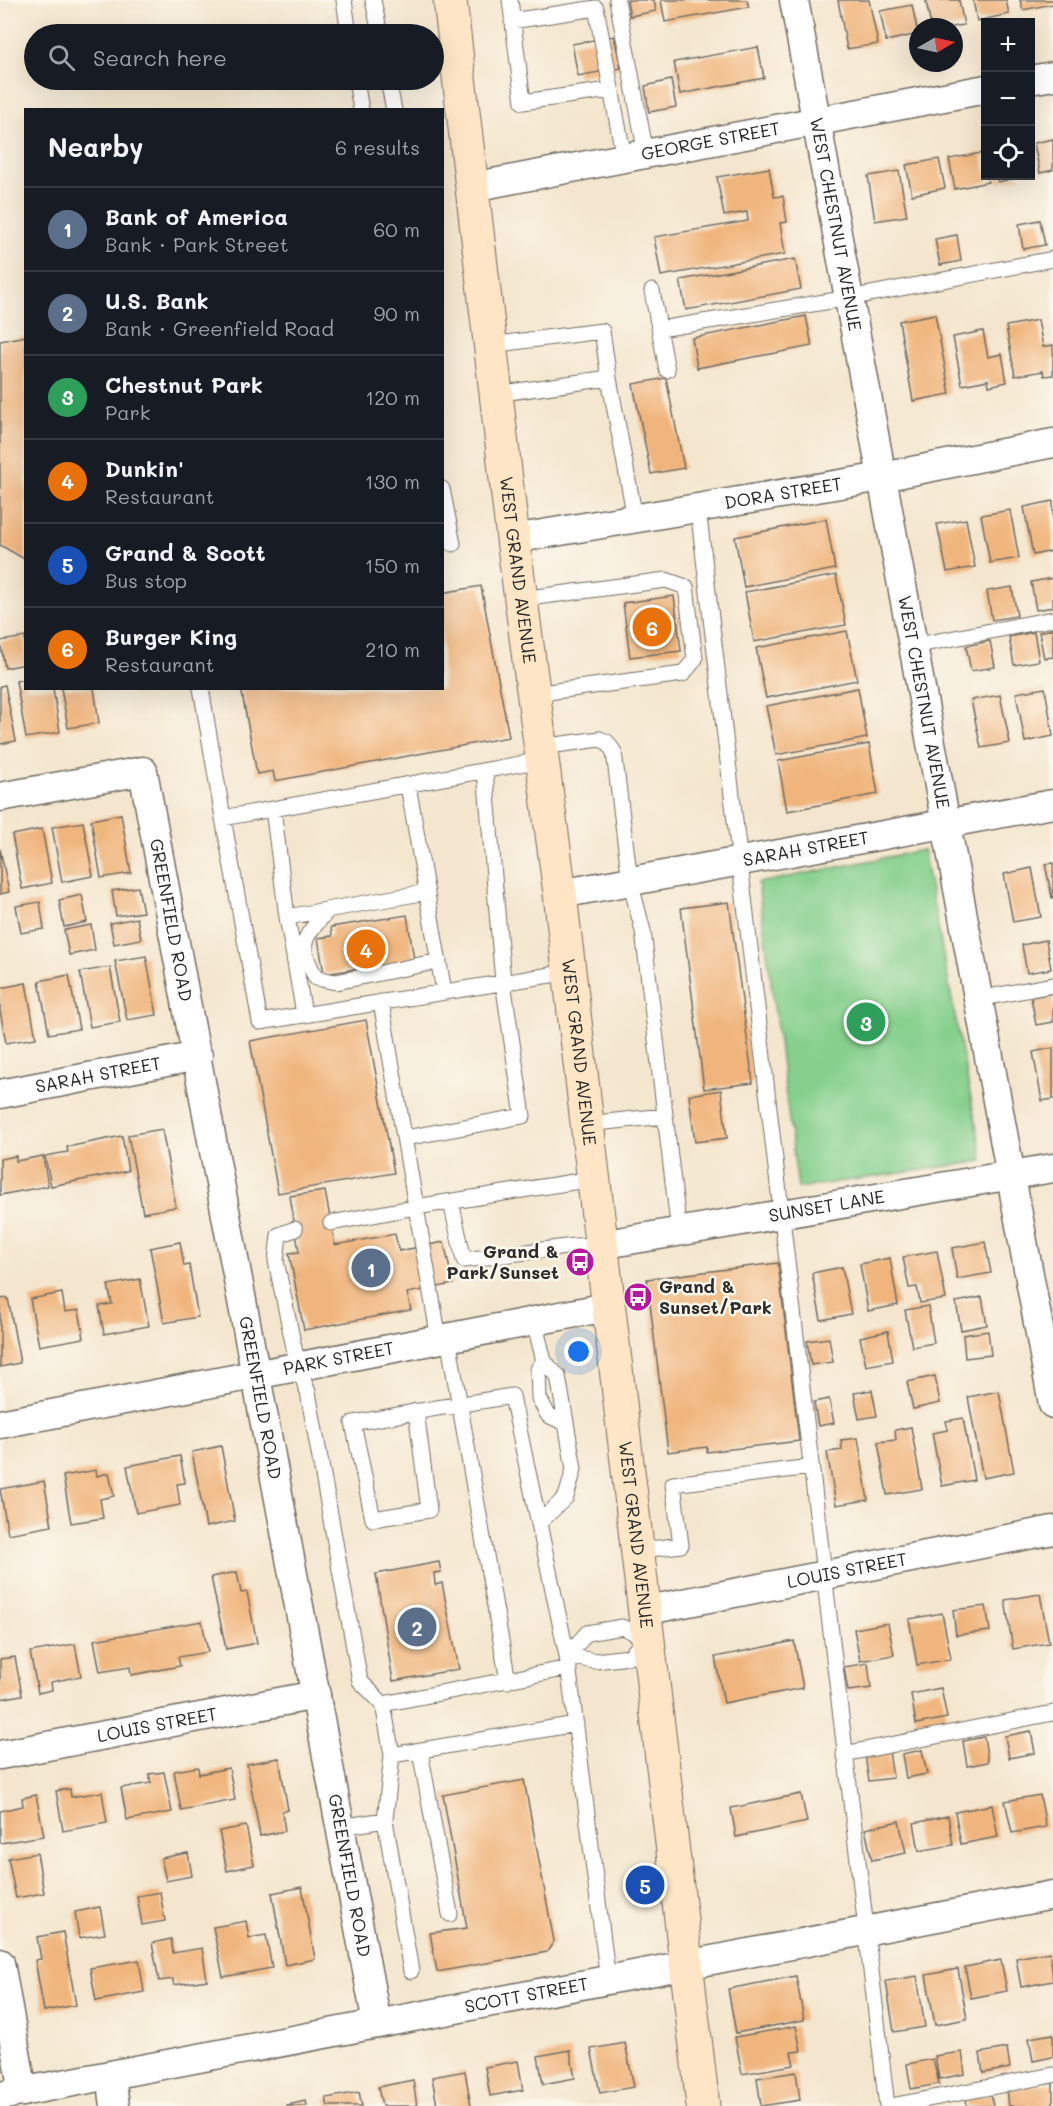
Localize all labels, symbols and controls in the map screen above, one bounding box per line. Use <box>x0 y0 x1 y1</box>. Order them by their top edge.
north arrow <box>909 18 963 72</box>
map controls <box>981 18 1035 180</box>
button: + <box>981 18 1035 72</box>
search box <box>24 24 444 90</box>
icon: search <box>45 41 78 74</box>
text: Search here <box>93 43 227 72</box>
button: − <box>981 72 1035 126</box>
street label: GEORGE STREET <box>639 115 782 166</box>
street label: WEST CHESTNUT AVENUE <box>805 115 868 333</box>
button: locate <box>981 126 1035 180</box>
text: Nearby <box>48 130 143 164</box>
text: 6 results <box>335 134 420 160</box>
text: Bank of America <box>105 202 288 231</box>
text: 1 <box>63 216 72 242</box>
text: 60 m <box>373 216 420 242</box>
text: Bank · Park Street <box>105 231 289 257</box>
text: U.S. Bank <box>105 286 209 315</box>
text: 2 <box>62 300 73 326</box>
text: 90 m <box>374 300 420 326</box>
text: Bank · Greenfield Road <box>105 315 334 341</box>
text: Chestnut Park <box>105 370 263 399</box>
text: 3 <box>62 384 74 410</box>
text: 120 m <box>365 384 420 410</box>
text: Park <box>105 399 150 425</box>
text: Dunkin' <box>105 454 184 483</box>
text: 4 <box>61 468 74 494</box>
text: 130 m <box>365 468 420 494</box>
street label: DORA STREET <box>722 471 844 514</box>
street label: WEST GRAND AVENUE <box>495 475 542 665</box>
text: Restaurant <box>105 483 215 509</box>
text: Grand & Scott <box>105 538 266 567</box>
text: 5 <box>62 552 73 578</box>
text: 150 m <box>365 552 420 578</box>
text: Bus stop <box>105 567 187 593</box>
street label: WEST CHESTNUT AVENUE <box>893 593 956 811</box>
pin: 6 <box>632 604 672 650</box>
text: Burger King <box>105 622 237 651</box>
text: 6 <box>61 636 74 662</box>
text: 210 m <box>365 636 420 662</box>
text: Restaurant <box>105 651 215 677</box>
street label: SARAH STREET <box>741 825 871 871</box>
street label: GREENFIELD ROAD <box>145 836 199 1003</box>
pin: 4 <box>346 926 386 972</box>
street label: WEST GRAND AVENUE <box>557 957 603 1147</box>
pin: 3 <box>846 1000 886 1044</box>
street label: SARAH STREET <box>33 1050 163 1098</box>
street label: SUNSET LANE <box>767 1184 886 1227</box>
place label: Grand & Park/Sunset <box>446 1239 559 1284</box>
pin: 1 <box>352 1246 391 1290</box>
bus stop icon: Grand & Park/Sunset <box>564 1246 596 1278</box>
place label: Grand & Sunset/Park <box>659 1274 772 1319</box>
bus stop icon: Grand & Sunset/Park <box>622 1281 654 1313</box>
street label: GREENFIELD ROAD <box>234 1314 288 1481</box>
street label: PARK STREET <box>281 1335 396 1380</box>
your location <box>564 1337 593 1366</box>
street label: WEST GRAND AVENUE <box>614 1440 660 1630</box>
street label: LOUIS STREET <box>785 1546 909 1593</box>
pin: 2 <box>398 1604 436 1650</box>
street label: LOUIS STREET <box>95 1701 219 1747</box>
street label: GREENFIELD ROAD <box>323 1792 377 1959</box>
pin: 5 <box>626 1862 664 1908</box>
street label: SCOTT STREET <box>462 1971 590 2018</box>

